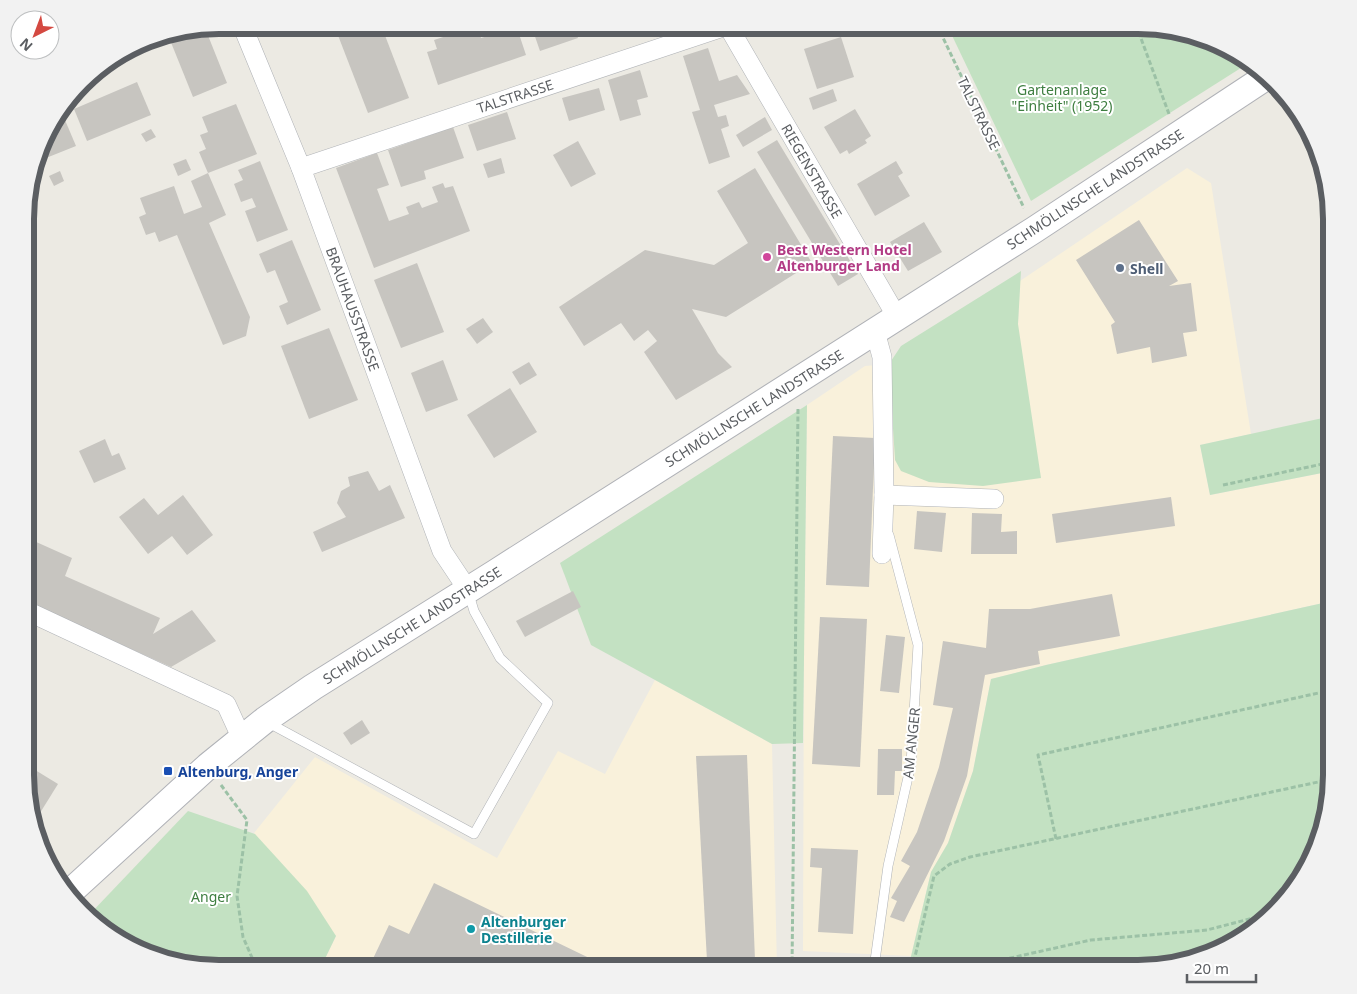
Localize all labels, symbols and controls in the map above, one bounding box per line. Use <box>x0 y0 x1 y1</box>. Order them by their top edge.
north arrow <box>10 10 60 60</box>
text: N <box>15 34 37 56</box>
street label: TALSTRASSE <box>953 73 1005 153</box>
street label: TALSTRASSE <box>474 75 556 117</box>
park label: Gartenanlage "Einheit" (1952) <box>1011 80 1113 115</box>
street label: RIEGENSTRASSE <box>777 120 847 222</box>
street label: SCHMÖLLNSCHE LANDSTRASSE <box>1003 124 1187 254</box>
place label: Best Western Hotel Altenburger Land <box>777 240 912 275</box>
street label: BRAUHAUSSTRASSE <box>322 244 384 374</box>
marker: Best Western Hotel Altenburger Land <box>761 251 773 263</box>
place label: Shell <box>1130 259 1164 278</box>
marker: Shell <box>1114 262 1126 274</box>
street label: SCHMÖLLNSCHE LANDSTRASSE <box>661 345 847 471</box>
street label: SCHMÖLLNSCHE LANDSTRASSE <box>319 562 505 688</box>
street label: AM ANGER <box>898 706 924 780</box>
place label: Altenburg, Anger <box>178 762 299 781</box>
marker: Altenburg, Anger <box>162 765 174 777</box>
park label: Anger <box>191 887 231 906</box>
place label: Altenburger Destillerie <box>481 912 567 947</box>
marker: Altenburger Destillerie <box>465 923 477 935</box>
scale bar <box>1187 952 1256 984</box>
text: 20 m <box>1194 958 1229 978</box>

